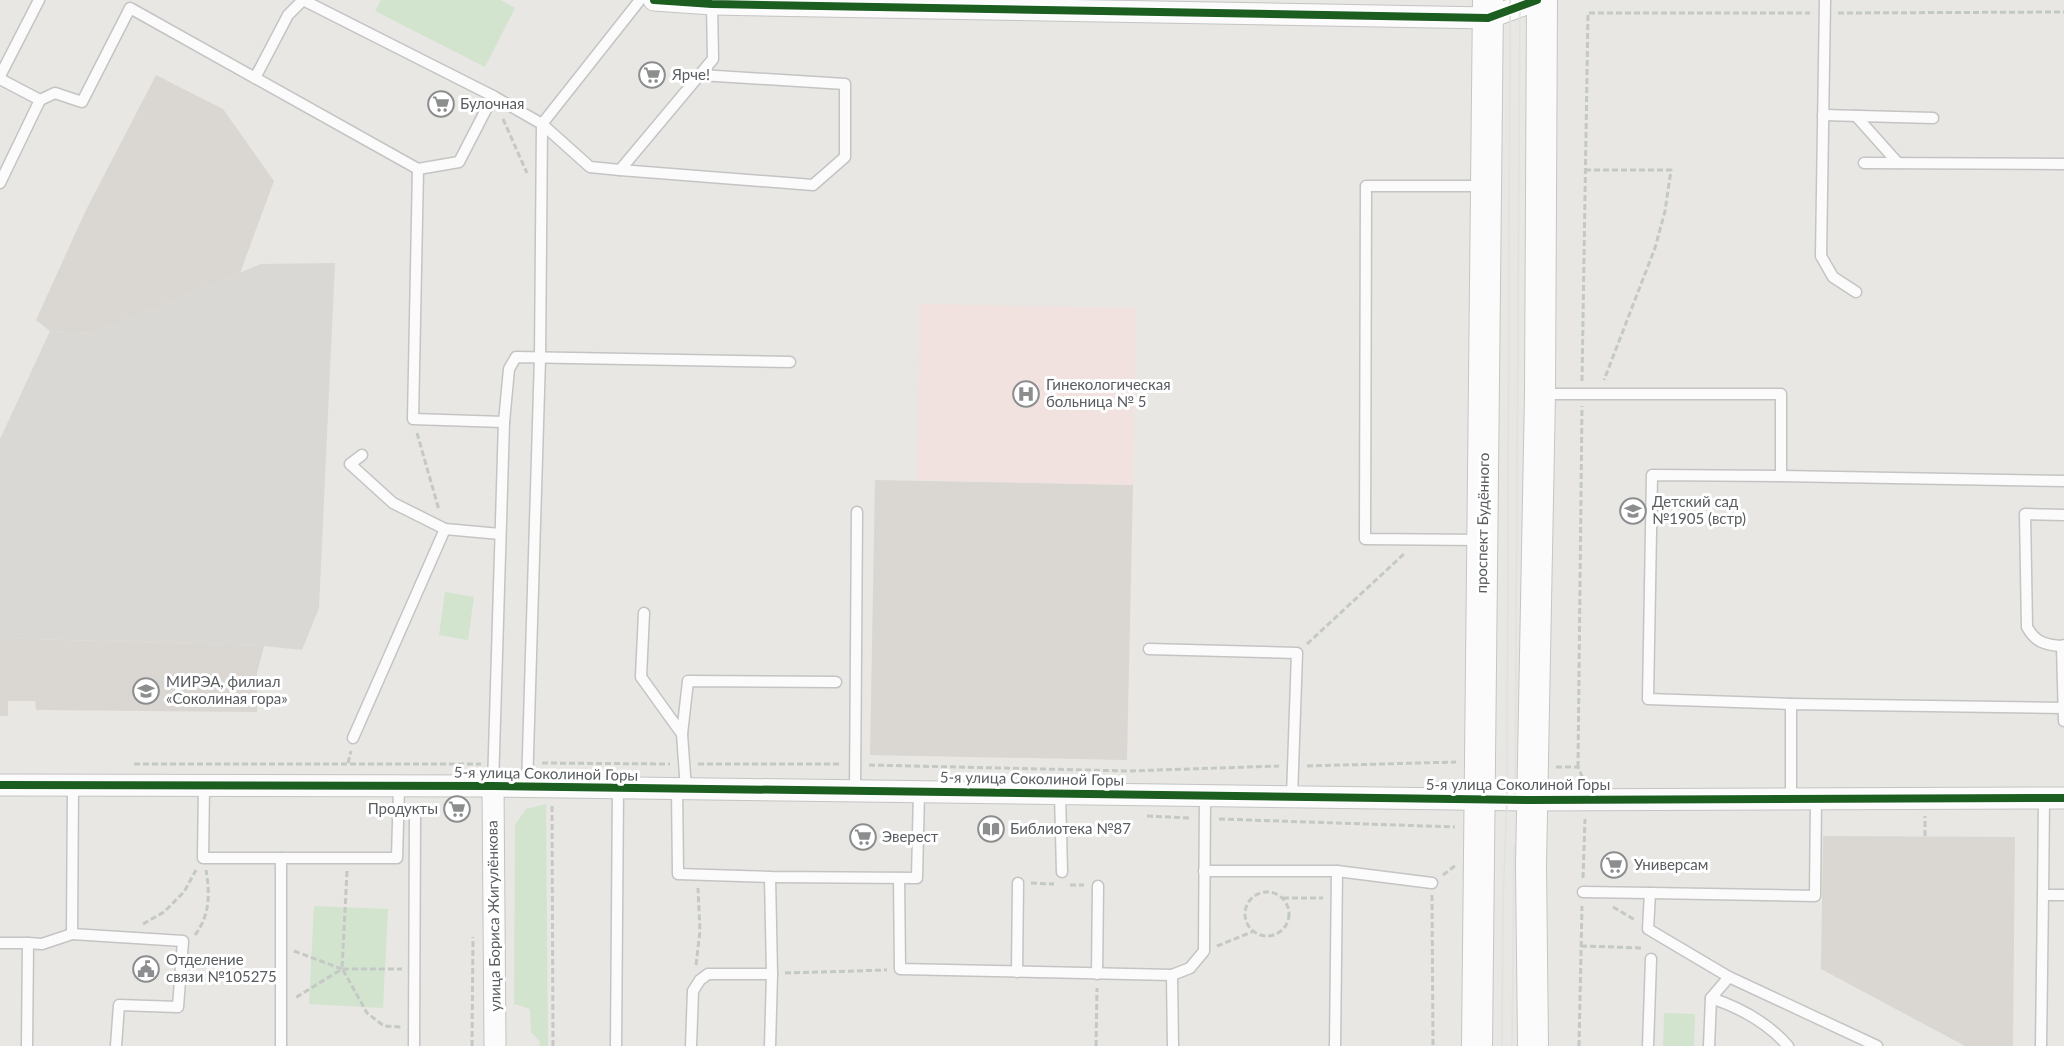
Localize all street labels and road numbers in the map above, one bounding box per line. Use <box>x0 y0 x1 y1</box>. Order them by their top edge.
street label: проспект Будённого <box>1472 452 1492 594</box>
street label: 5-я улица Соколиной Горы <box>454 762 638 784</box>
street label: 5-я улица Соколиной Горы <box>940 767 1124 789</box>
street label: 5-я улица Соколиной Горы <box>1426 775 1610 793</box>
street label: улица Бориса Жигулёнкова <box>482 820 504 1012</box>

